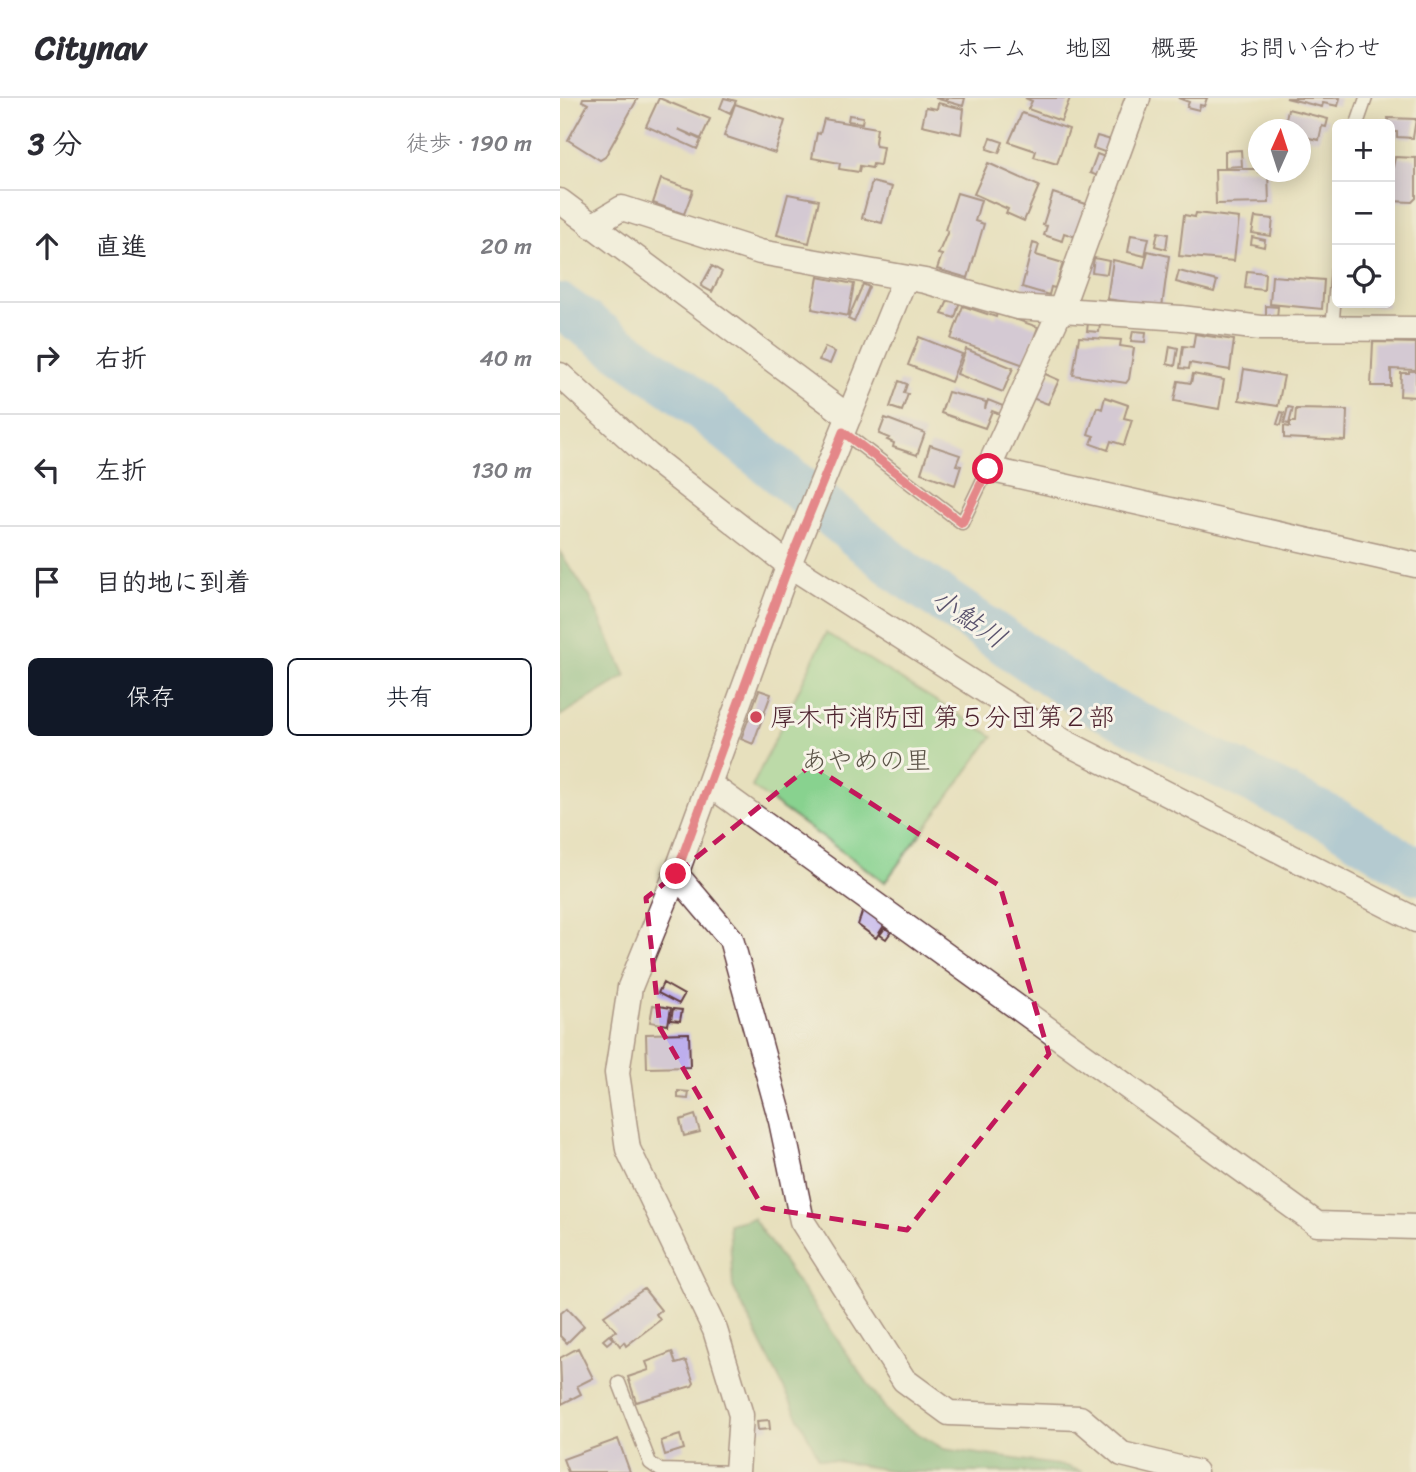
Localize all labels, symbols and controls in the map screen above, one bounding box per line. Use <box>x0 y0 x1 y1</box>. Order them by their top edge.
text: Citynav <box>35 19 146 77</box>
text: ホーム <box>956 27 1027 69</box>
text: 地図 <box>1065 27 1113 69</box>
text: 概要 <box>1151 27 1199 69</box>
text: お問い合わせ <box>1237 27 1381 69</box>
text: 3 分 <box>28 117 82 171</box>
north arrow <box>1248 119 1311 182</box>
map controls <box>1332 119 1395 308</box>
button: + <box>1332 119 1395 182</box>
text: 徒歩 · 190 m <box>406 123 532 164</box>
button: − <box>1332 182 1395 245</box>
text: 直進 <box>95 223 147 269</box>
text: 20 m <box>481 226 532 267</box>
icon: ahead <box>28 227 66 265</box>
button: locate <box>1332 245 1395 308</box>
text: 右折 <box>95 335 147 381</box>
text: 40 m <box>479 338 532 379</box>
icon: right <box>28 339 66 377</box>
text: 左折 <box>95 447 147 493</box>
text: 130 m <box>471 450 532 491</box>
icon: left <box>28 451 66 489</box>
route start <box>972 453 1003 484</box>
text: 目的地に到着 <box>95 559 251 605</box>
icon: arrive <box>28 563 66 601</box>
water label: 小鮎川 <box>920 574 1018 662</box>
button: 保存 <box>28 658 273 736</box>
button: 共有 <box>287 658 532 736</box>
place label: 厚木市消防団 第５分団第２部 <box>770 694 1115 740</box>
marker: 厚木市消防団 第５分団第２部 <box>748 709 764 725</box>
park label: あやめの里 <box>801 737 931 783</box>
route end <box>660 858 691 889</box>

